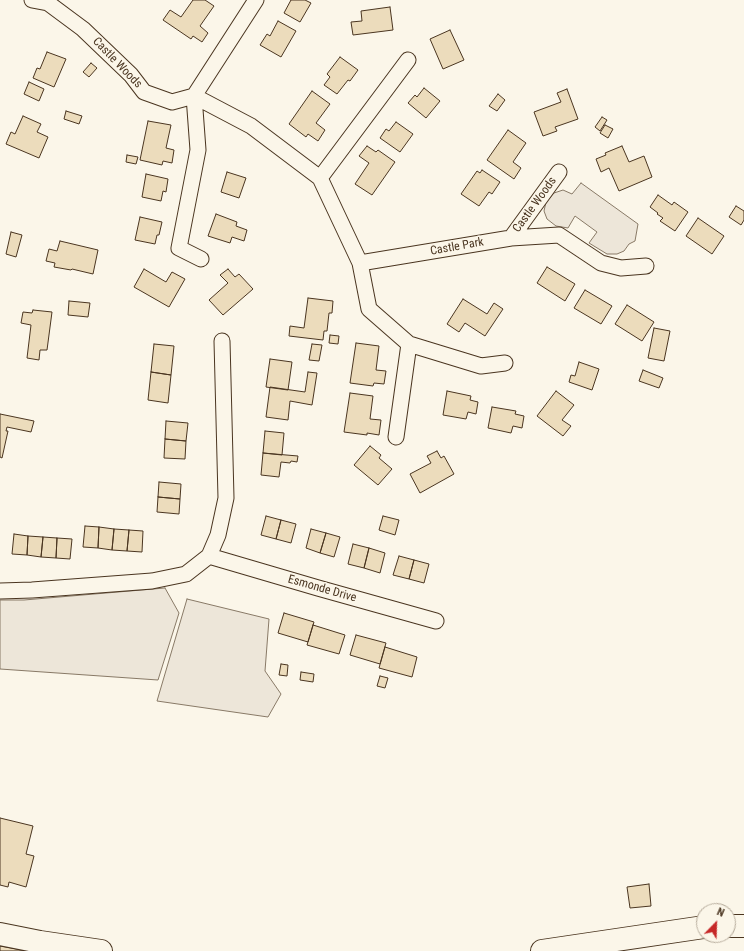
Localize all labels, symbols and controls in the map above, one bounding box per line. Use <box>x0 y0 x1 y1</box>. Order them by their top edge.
street label: Castle Woods <box>89 35 145 91</box>
street label: Castle Woods <box>510 174 560 236</box>
street label: Castle Park <box>429 235 485 259</box>
street label: Esmonde Drive <box>286 572 358 606</box>
north arrow <box>696 903 736 943</box>
text: N <box>715 905 726 920</box>

